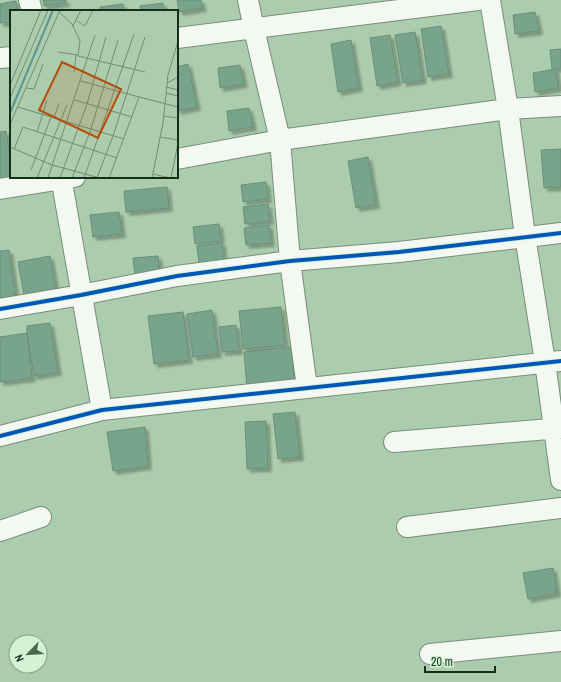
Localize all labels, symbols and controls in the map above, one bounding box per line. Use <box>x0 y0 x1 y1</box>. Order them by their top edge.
inset map <box>10 10 178 178</box>
north arrow <box>8 634 48 674</box>
scale bar <box>425 648 495 674</box>
text: N <box>11 652 27 664</box>
text: 20 m <box>431 654 453 670</box>

